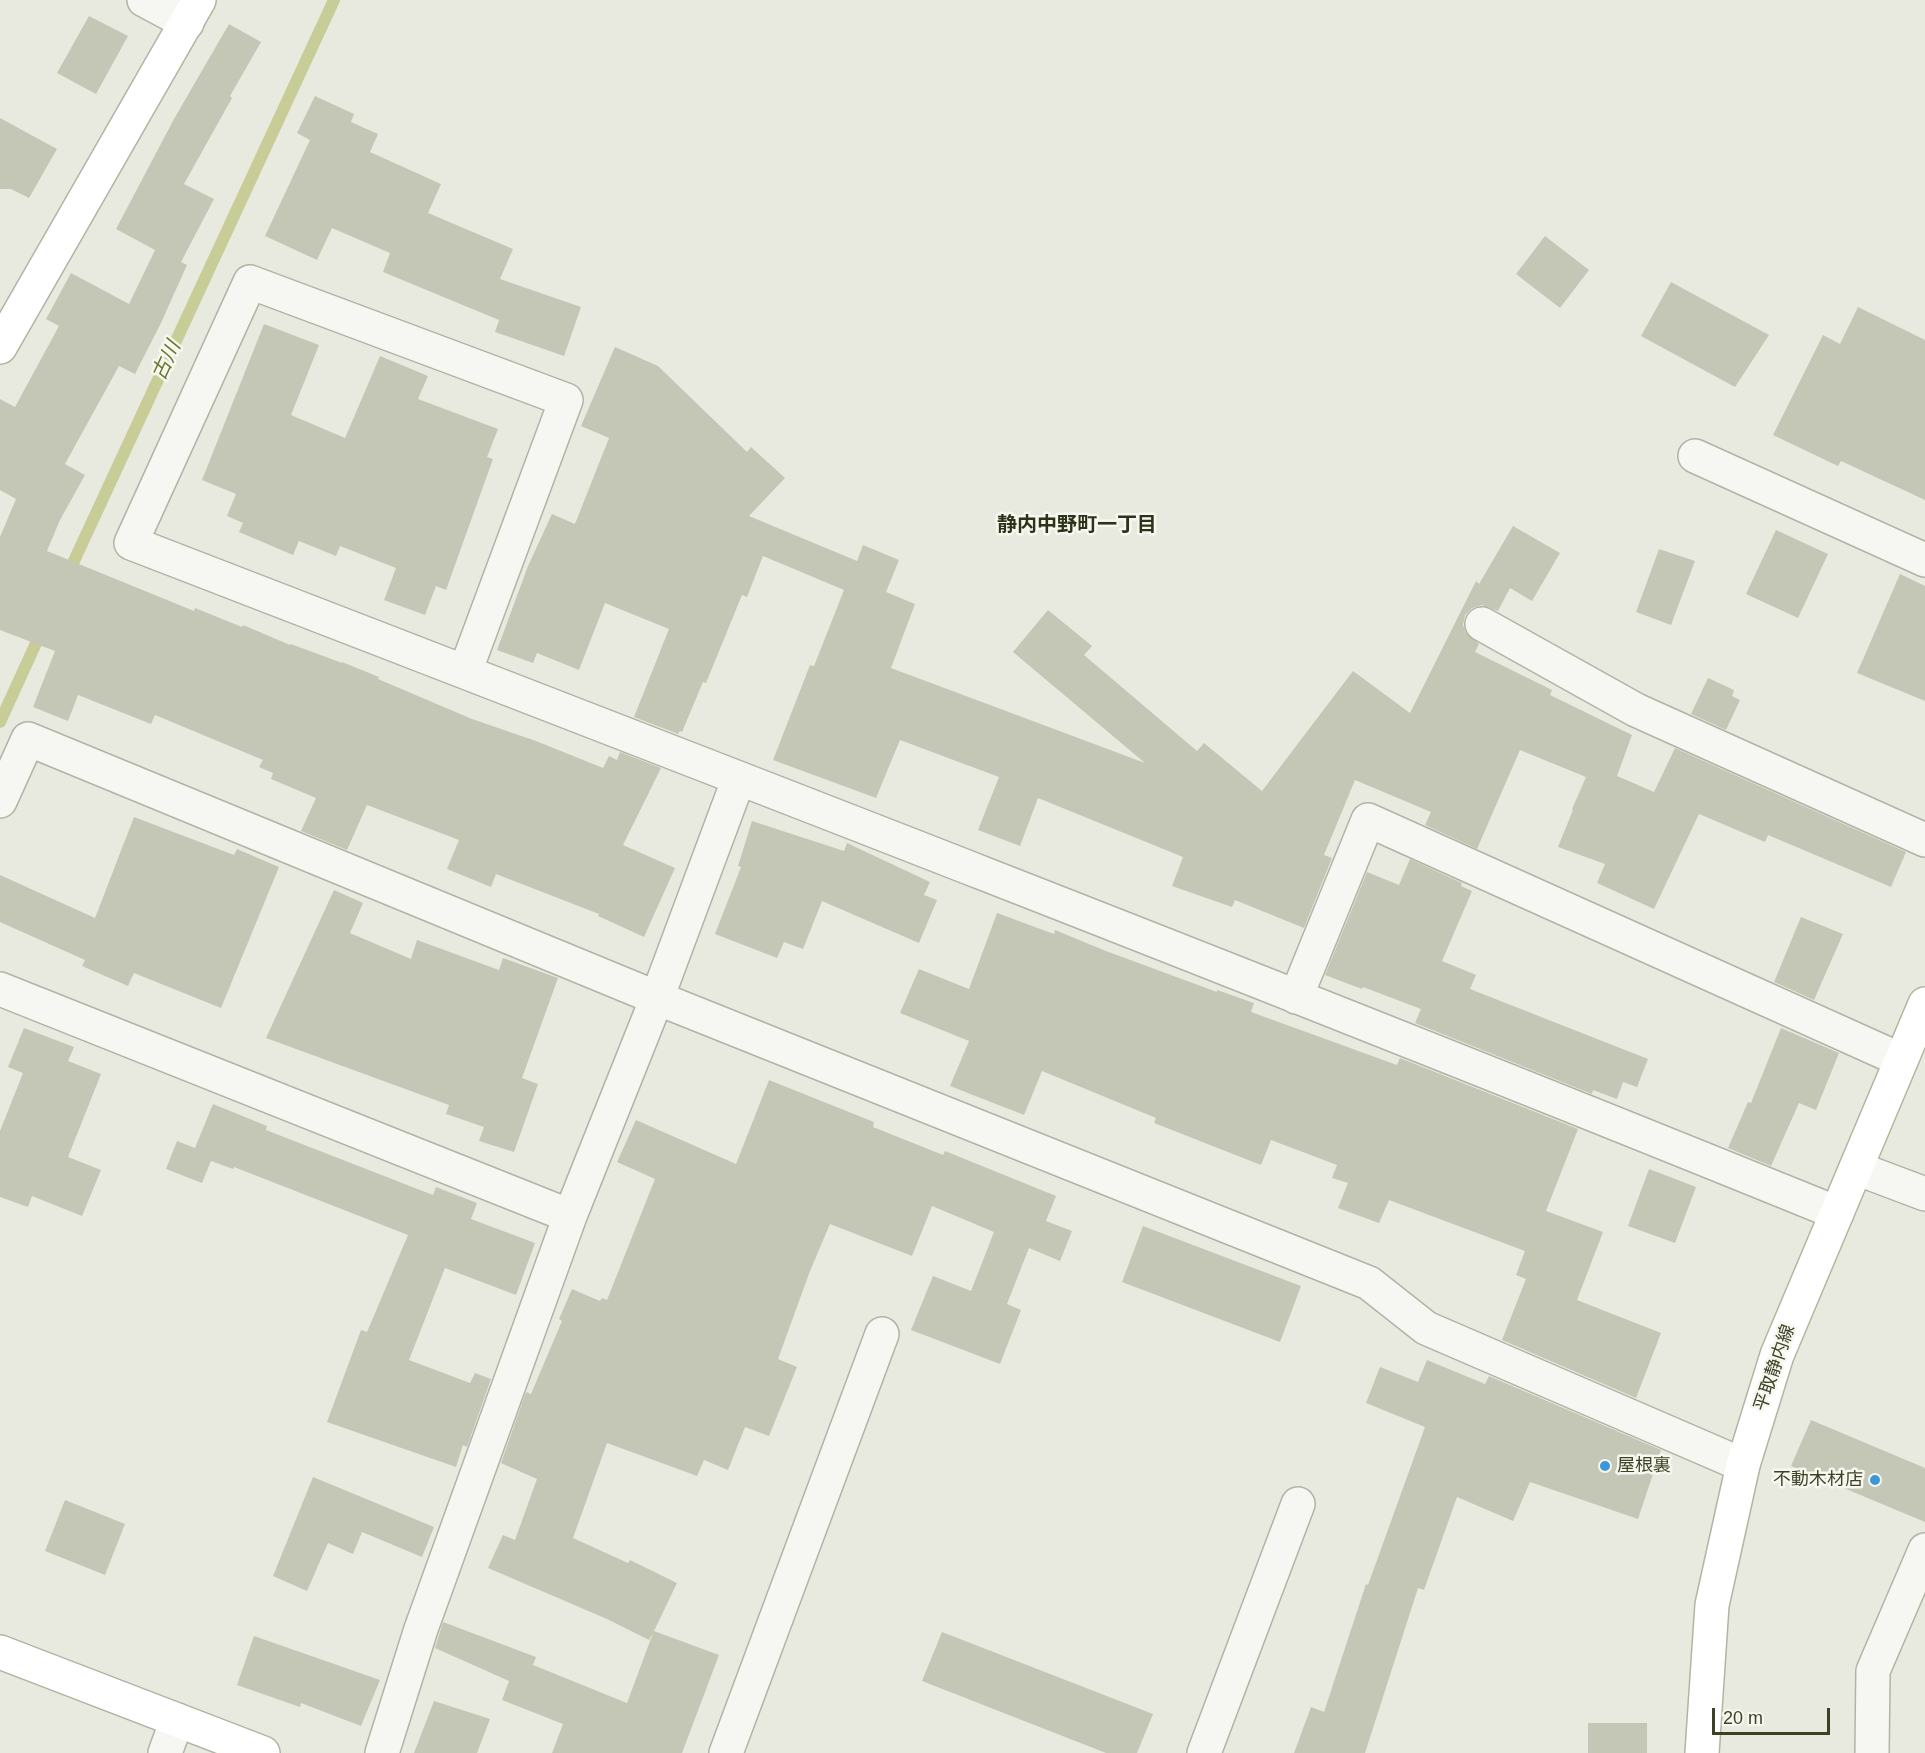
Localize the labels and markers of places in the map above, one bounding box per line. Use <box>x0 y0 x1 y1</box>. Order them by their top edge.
place label: 屋根裏 <box>1617 1455 1671 1477</box>
marker: 屋根裏 <box>1598 1459 1612 1473</box>
place label: 不動木材店 <box>1773 1469 1863 1491</box>
marker: 不動木材店 <box>1868 1473 1882 1487</box>

